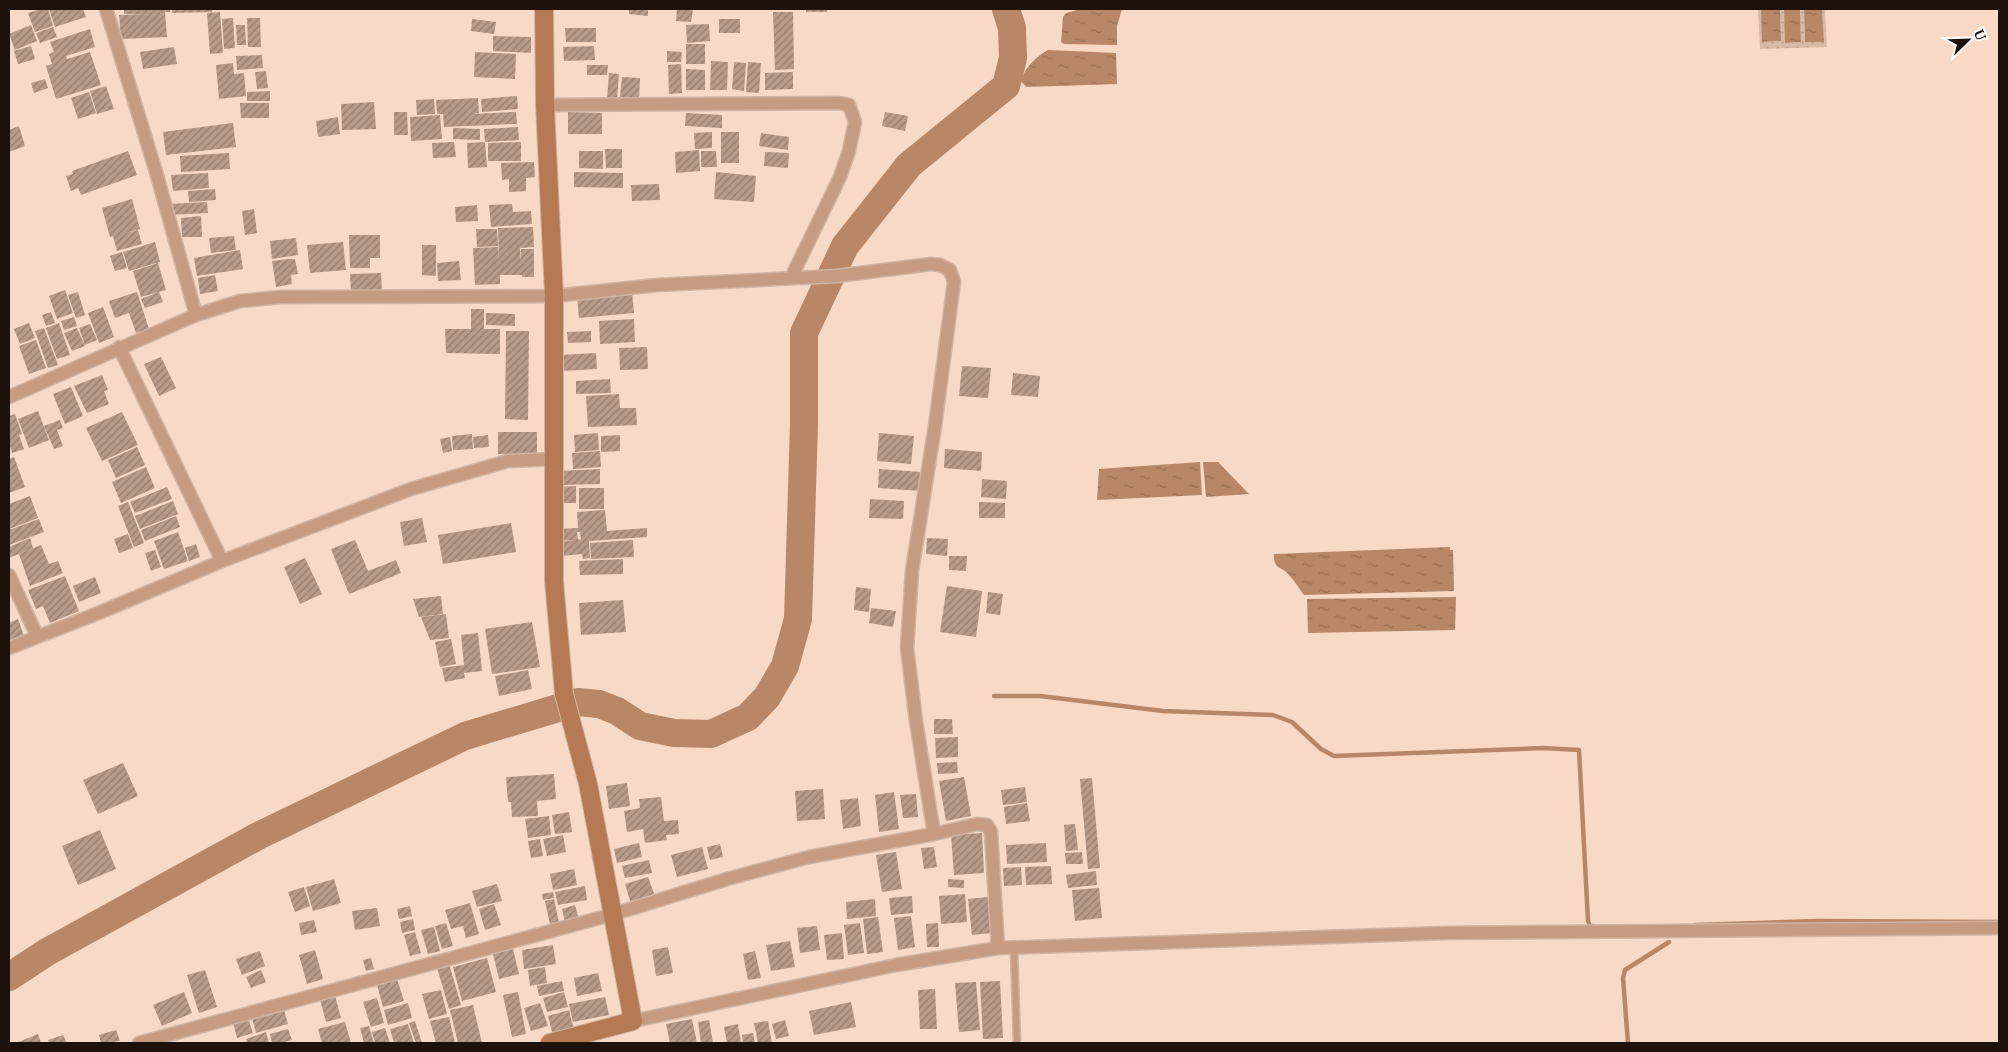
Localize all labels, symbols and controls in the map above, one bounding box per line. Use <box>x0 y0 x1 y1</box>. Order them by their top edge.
north arrow <box>1943 15 1993 65</box>
text: U <box>1970 26 1991 43</box>

